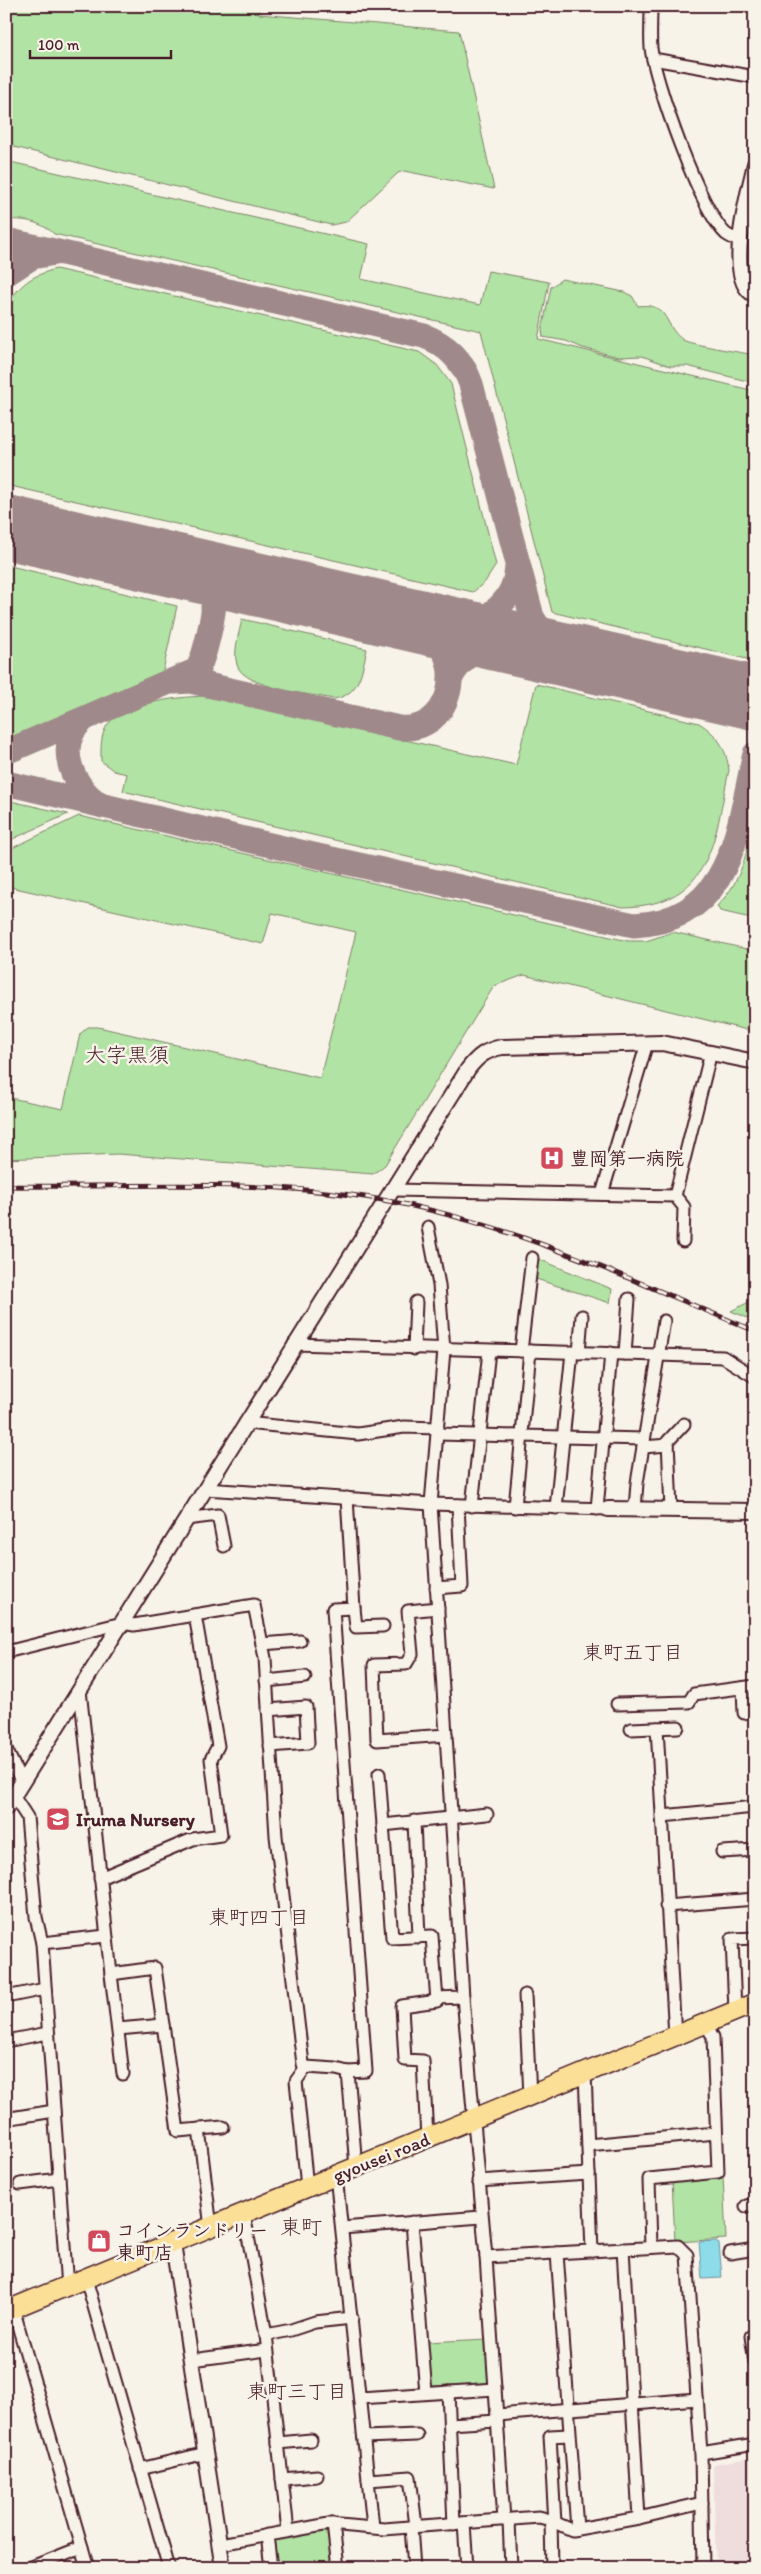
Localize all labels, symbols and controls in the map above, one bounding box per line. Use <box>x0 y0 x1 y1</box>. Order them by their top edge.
scale bar <box>30 28 171 60</box>
text: 100 m <box>38 36 80 54</box>
district label: 大字黒須 <box>85 1042 169 1067</box>
hospital icon: 豊岡第一病院 <box>539 1145 565 1171</box>
place label: 豊岡第一病院 <box>570 1147 684 1170</box>
district label: 東町五丁目 <box>583 1640 683 1664</box>
school or university icon: Iruma Nursery <box>45 1806 71 1832</box>
place label: Iruma Nursery <box>76 1808 196 1831</box>
district label: 東町四丁目 <box>209 1905 309 1929</box>
street label: gyousei road <box>329 2128 433 2187</box>
district label: 東町 <box>280 2214 322 2239</box>
place label: コインランドリー 東町店 <box>116 2219 268 2264</box>
shop icon: コインランドリー 東町店 <box>86 2228 112 2254</box>
district label: 東町三丁目 <box>247 2379 347 2403</box>

